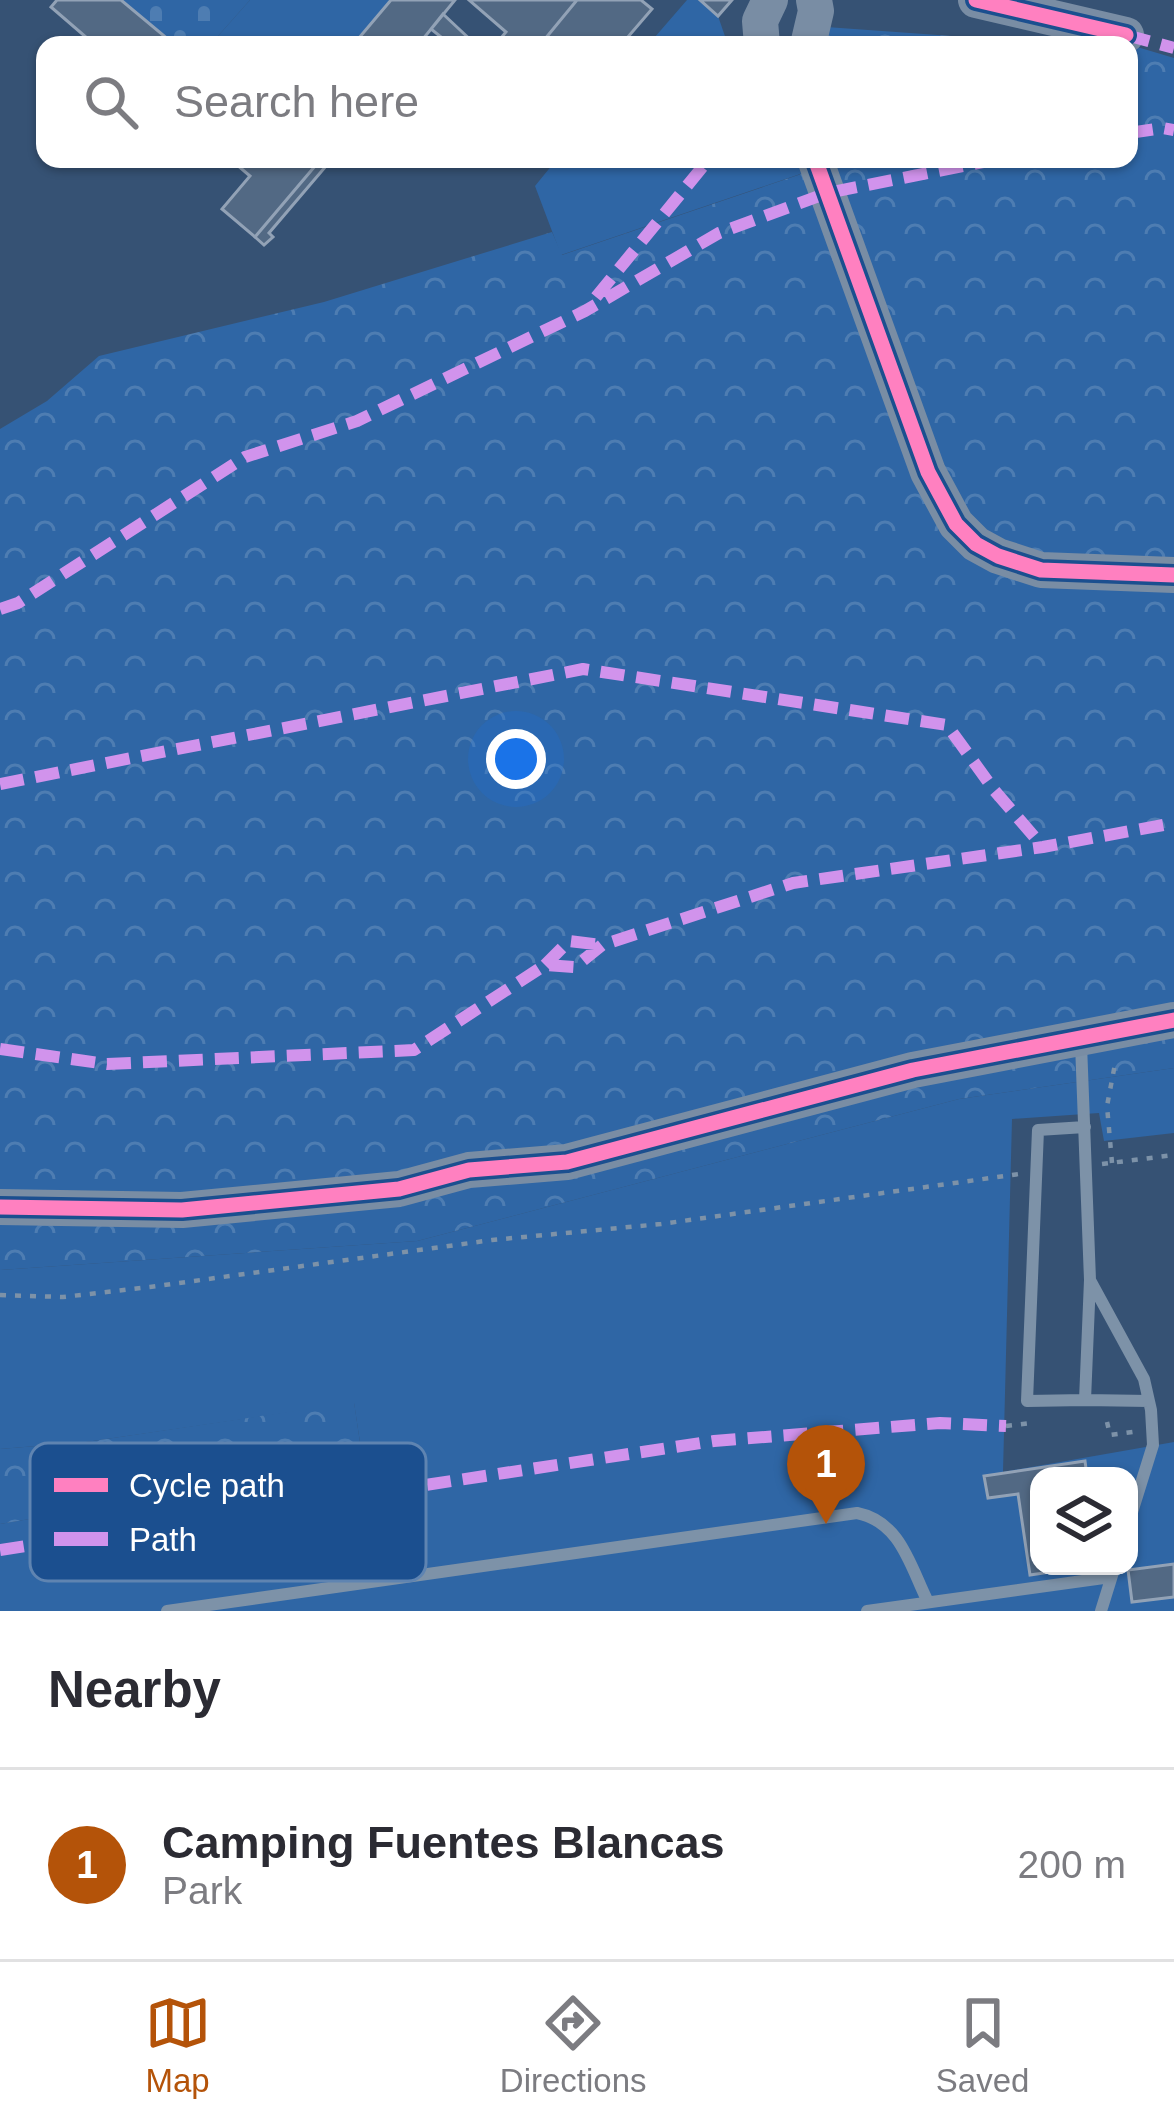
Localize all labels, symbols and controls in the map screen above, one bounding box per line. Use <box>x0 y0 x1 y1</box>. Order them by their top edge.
search box <box>36 36 1138 168</box>
icon: search <box>78 69 144 135</box>
text: Search here <box>174 76 419 127</box>
your location <box>486 729 546 789</box>
pin: 1 <box>787 1425 865 1524</box>
legend <box>30 1443 426 1581</box>
text: Cycle path <box>129 1467 285 1504</box>
map controls <box>1030 1467 1138 1575</box>
button: layers <box>1030 1467 1138 1575</box>
text: Path <box>129 1521 197 1558</box>
text: Nearby <box>48 1661 221 1718</box>
text: Camping Fuentes Blancas <box>162 1817 725 1868</box>
text: 1 <box>76 1843 98 1886</box>
text: 200 m <box>1018 1843 1126 1886</box>
text: Park <box>162 1869 242 1912</box>
tab: Map <box>145 1990 211 2100</box>
tab: Directions <box>500 1990 647 2100</box>
tab: Saved <box>936 1990 1029 2100</box>

